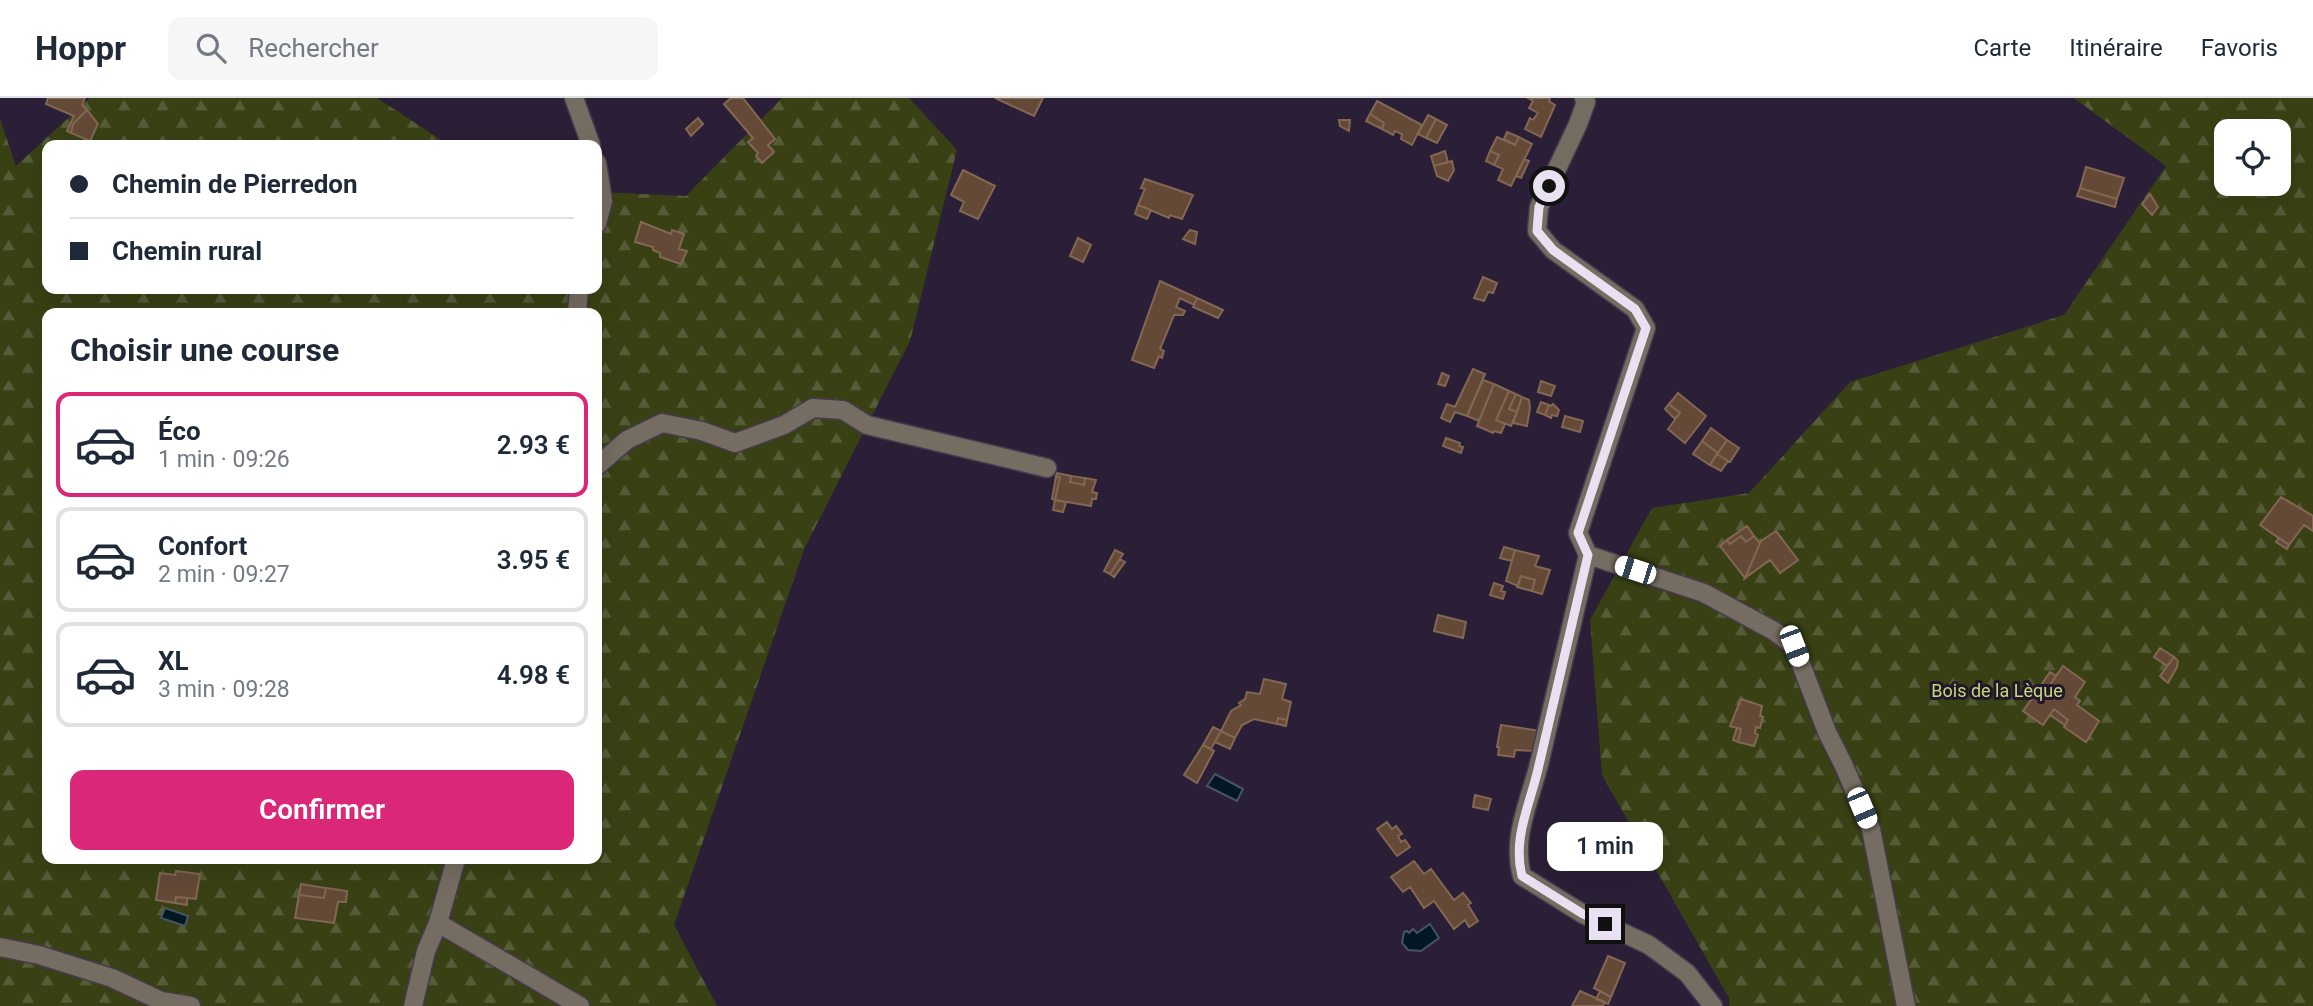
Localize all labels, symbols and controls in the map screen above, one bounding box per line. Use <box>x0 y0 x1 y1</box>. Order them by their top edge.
search box <box>168 17 658 80</box>
text: Hoppr <box>35 29 126 68</box>
icon: search <box>192 29 230 67</box>
text: Rechercher <box>248 33 379 63</box>
text: Carte <box>1973 34 2031 62</box>
text: Itinéraire <box>2069 34 2163 62</box>
text: Favoris <box>2201 34 2278 62</box>
map controls <box>2214 119 2291 196</box>
button: locate <box>2214 119 2291 196</box>
text: Chemin de Pierredon <box>112 169 358 199</box>
route start <box>1533 170 1565 202</box>
text: Chemin rural <box>112 236 262 266</box>
text: Choisir une course <box>70 331 339 369</box>
icon: car <box>74 413 137 476</box>
text: Éco <box>158 416 201 446</box>
text: 2.93 € <box>497 430 570 460</box>
text: 1 min · 09:26 <box>158 446 290 473</box>
icon: car <box>74 528 137 591</box>
text: Confort <box>158 531 247 561</box>
text: 3.95 € <box>497 545 570 575</box>
car <box>1612 554 1659 586</box>
text: 2 min · 09:27 <box>158 561 290 588</box>
car <box>1777 623 1812 669</box>
icon: car <box>74 643 137 706</box>
text: XL <box>158 646 189 676</box>
text: 4.98 € <box>497 660 570 690</box>
text: 3 min · 09:28 <box>158 676 290 703</box>
park label: Bois de la Lèque <box>1931 680 2063 701</box>
button: Confirmer <box>70 770 574 850</box>
car <box>1845 785 1880 831</box>
callout: 1 min <box>1547 822 1663 872</box>
text: 1 min <box>1576 833 1634 860</box>
route end <box>1589 908 1621 940</box>

